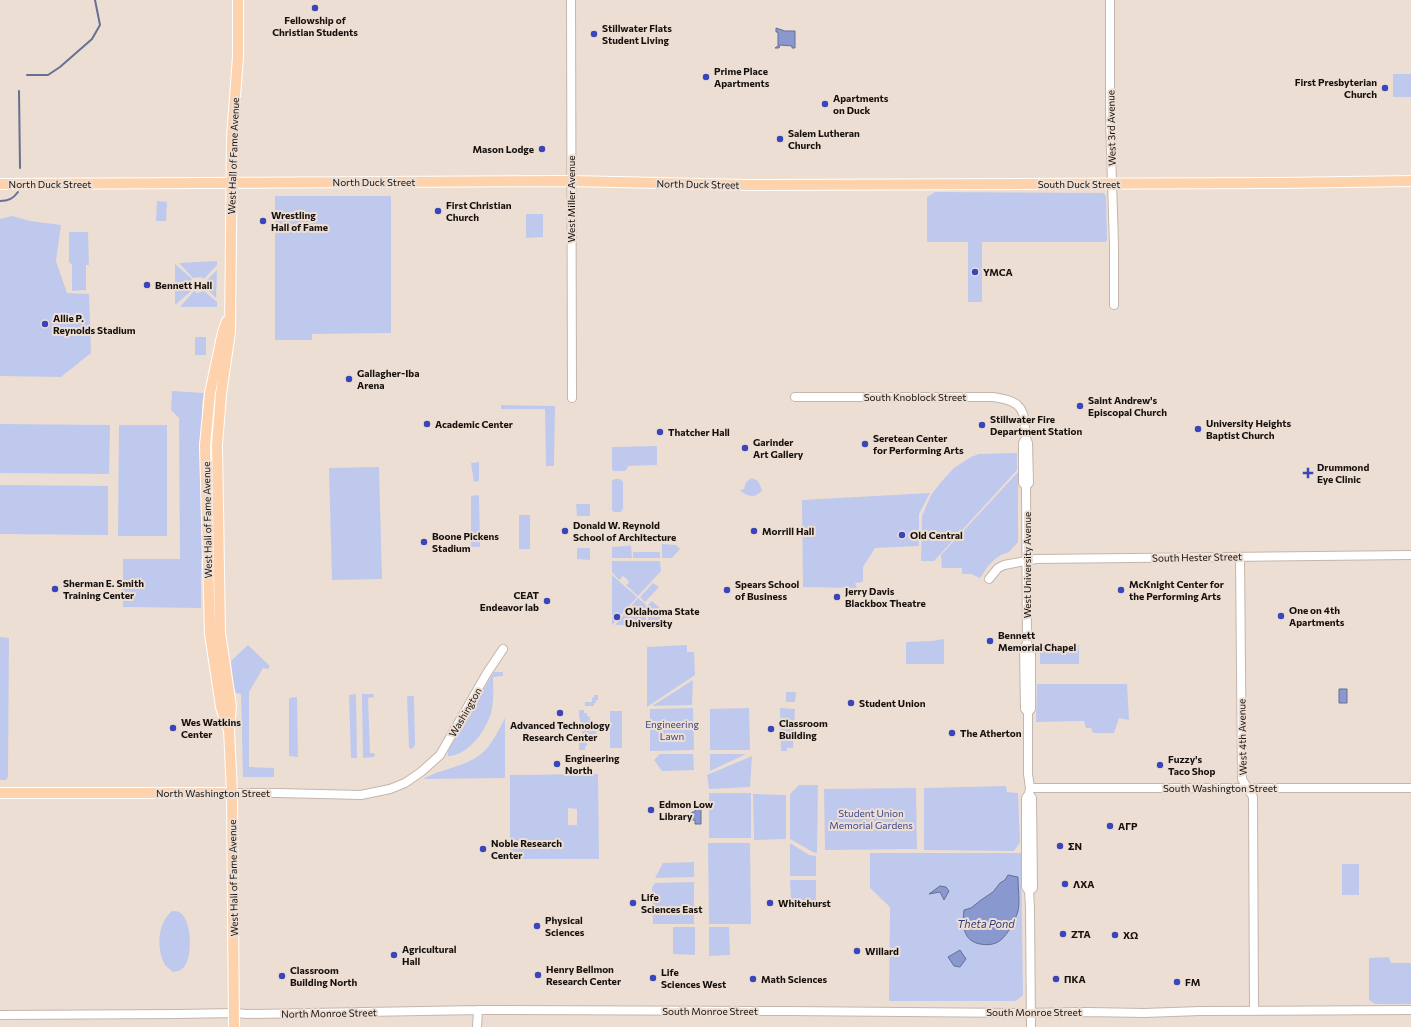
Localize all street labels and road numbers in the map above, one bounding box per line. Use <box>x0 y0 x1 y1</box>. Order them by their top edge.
street label: West 3rd Avenue <box>1104 90 1118 166</box>
street label: West Hall of Fame Avenue <box>225 97 241 215</box>
street label: West Miller Avenue <box>565 155 577 243</box>
street label: North Duck Street <box>333 176 415 188</box>
street label: North Duck Street <box>657 177 739 191</box>
street label: North Duck Street <box>9 178 91 190</box>
street label: South Duck Street <box>1038 178 1120 190</box>
street label: South Knoblock Street <box>864 391 966 403</box>
street label: West Hall of Fame Avenue <box>200 461 214 579</box>
street label: West University Avenue <box>1021 512 1033 618</box>
street label: South Hester Street <box>1152 550 1242 564</box>
street label: Washington <box>446 685 484 739</box>
street label: West 4th Avenue <box>1235 699 1249 775</box>
street label: South Washington Street <box>1163 782 1277 794</box>
street label: North Washington Street <box>156 787 270 799</box>
street label: West Hall of Fame Avenue <box>226 819 240 937</box>
street label: South Monroe Street <box>662 1005 758 1017</box>
street label: North Monroe Street <box>281 1006 377 1020</box>
street label: South Monroe Street <box>986 1006 1082 1018</box>

